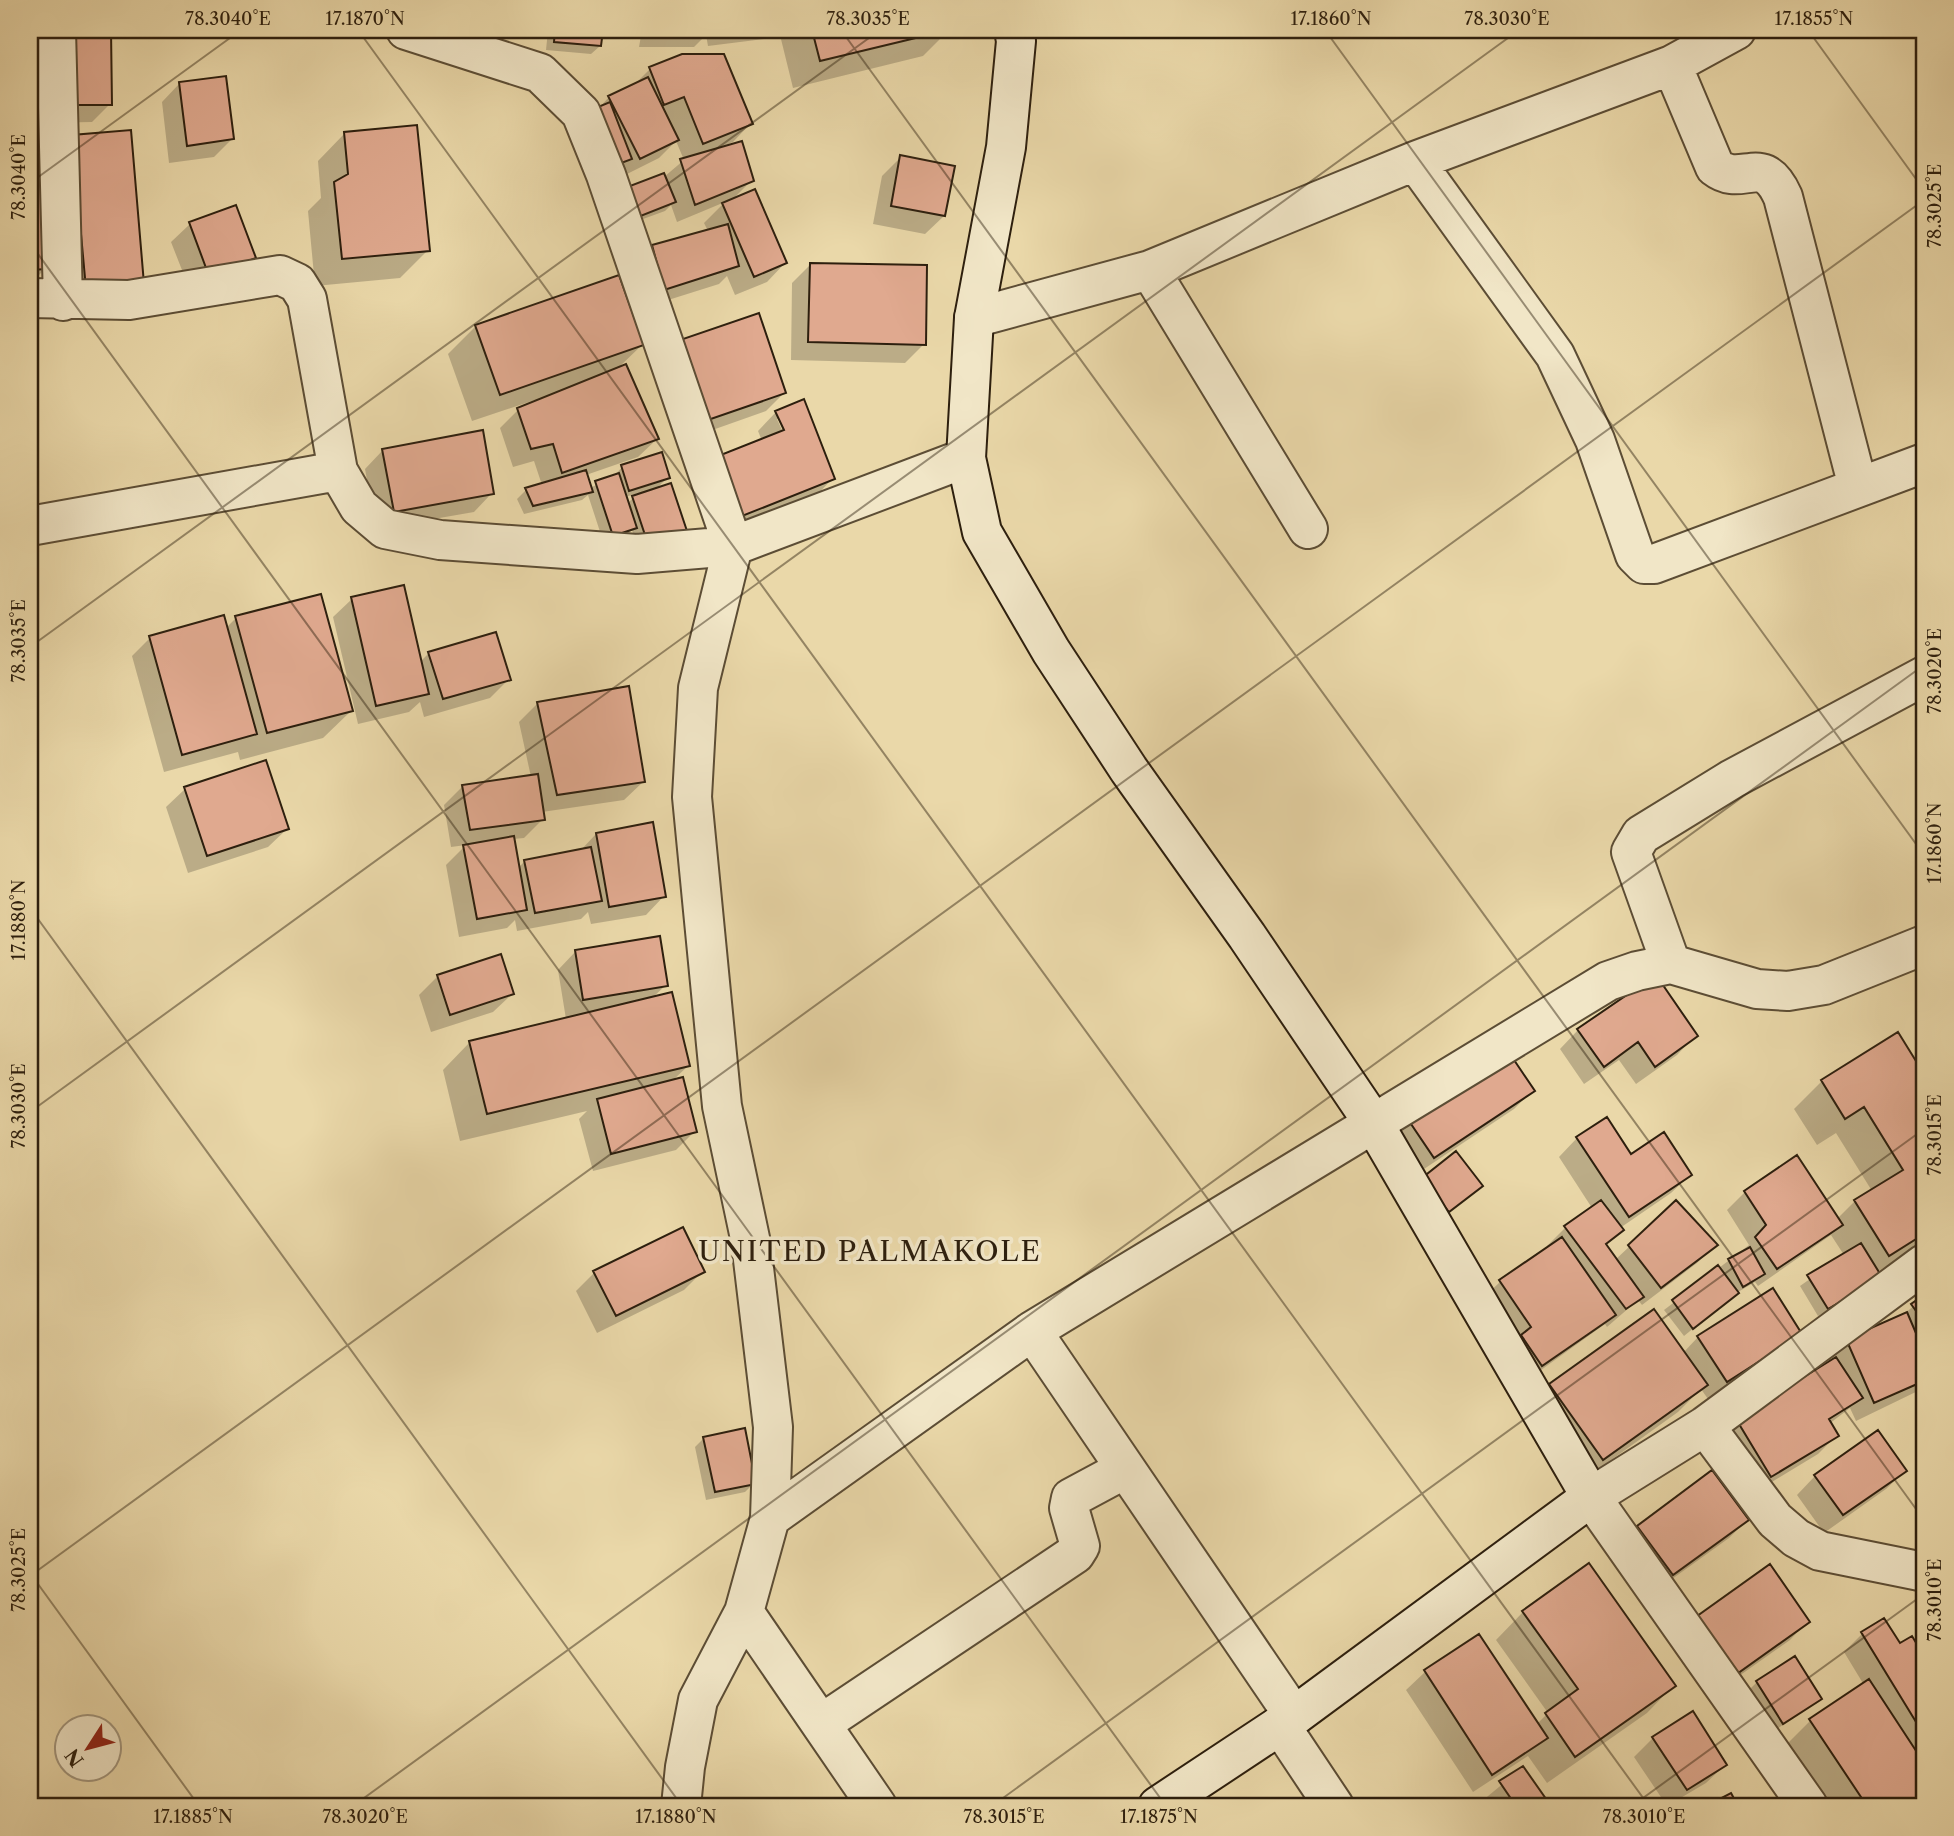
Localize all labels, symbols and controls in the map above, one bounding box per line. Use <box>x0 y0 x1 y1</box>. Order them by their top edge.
text: 78.3040°E <box>185 8 271 30</box>
text: 17.1870°N <box>325 8 405 30</box>
text: 78.3035°E <box>826 8 910 30</box>
text: 17.1860°N <box>1290 8 1372 30</box>
text: 78.3030°E <box>1464 8 1550 30</box>
text: 17.1855°N <box>1775 8 1854 30</box>
text: 78.3040°E <box>8 134 30 220</box>
text: 78.3025°E <box>1924 164 1946 248</box>
text: 78.3035°E <box>8 599 30 683</box>
text: 78.3020°E <box>1924 628 1946 714</box>
text: 17.1860°N <box>1924 802 1946 884</box>
text: 17.1880°N <box>8 879 30 961</box>
text: 78.3030°E <box>8 1063 30 1149</box>
text: 78.3015°E <box>1924 1094 1946 1176</box>
district label: UNITED PALMAKOLE <box>698 1234 1042 1268</box>
text: 78.3025°E <box>8 1528 30 1612</box>
text: 78.3010°E <box>1924 1559 1946 1641</box>
north arrow <box>52 1714 122 1784</box>
text: N <box>60 1744 89 1771</box>
text: 17.1885°N <box>153 1806 233 1828</box>
text: 78.3020°E <box>322 1806 408 1828</box>
text: 17.1880°N <box>635 1806 717 1828</box>
text: 78.3015°E <box>963 1806 1045 1828</box>
text: 17.1875°N <box>1120 1806 1198 1828</box>
text: 78.3010°E <box>1603 1806 1685 1828</box>

